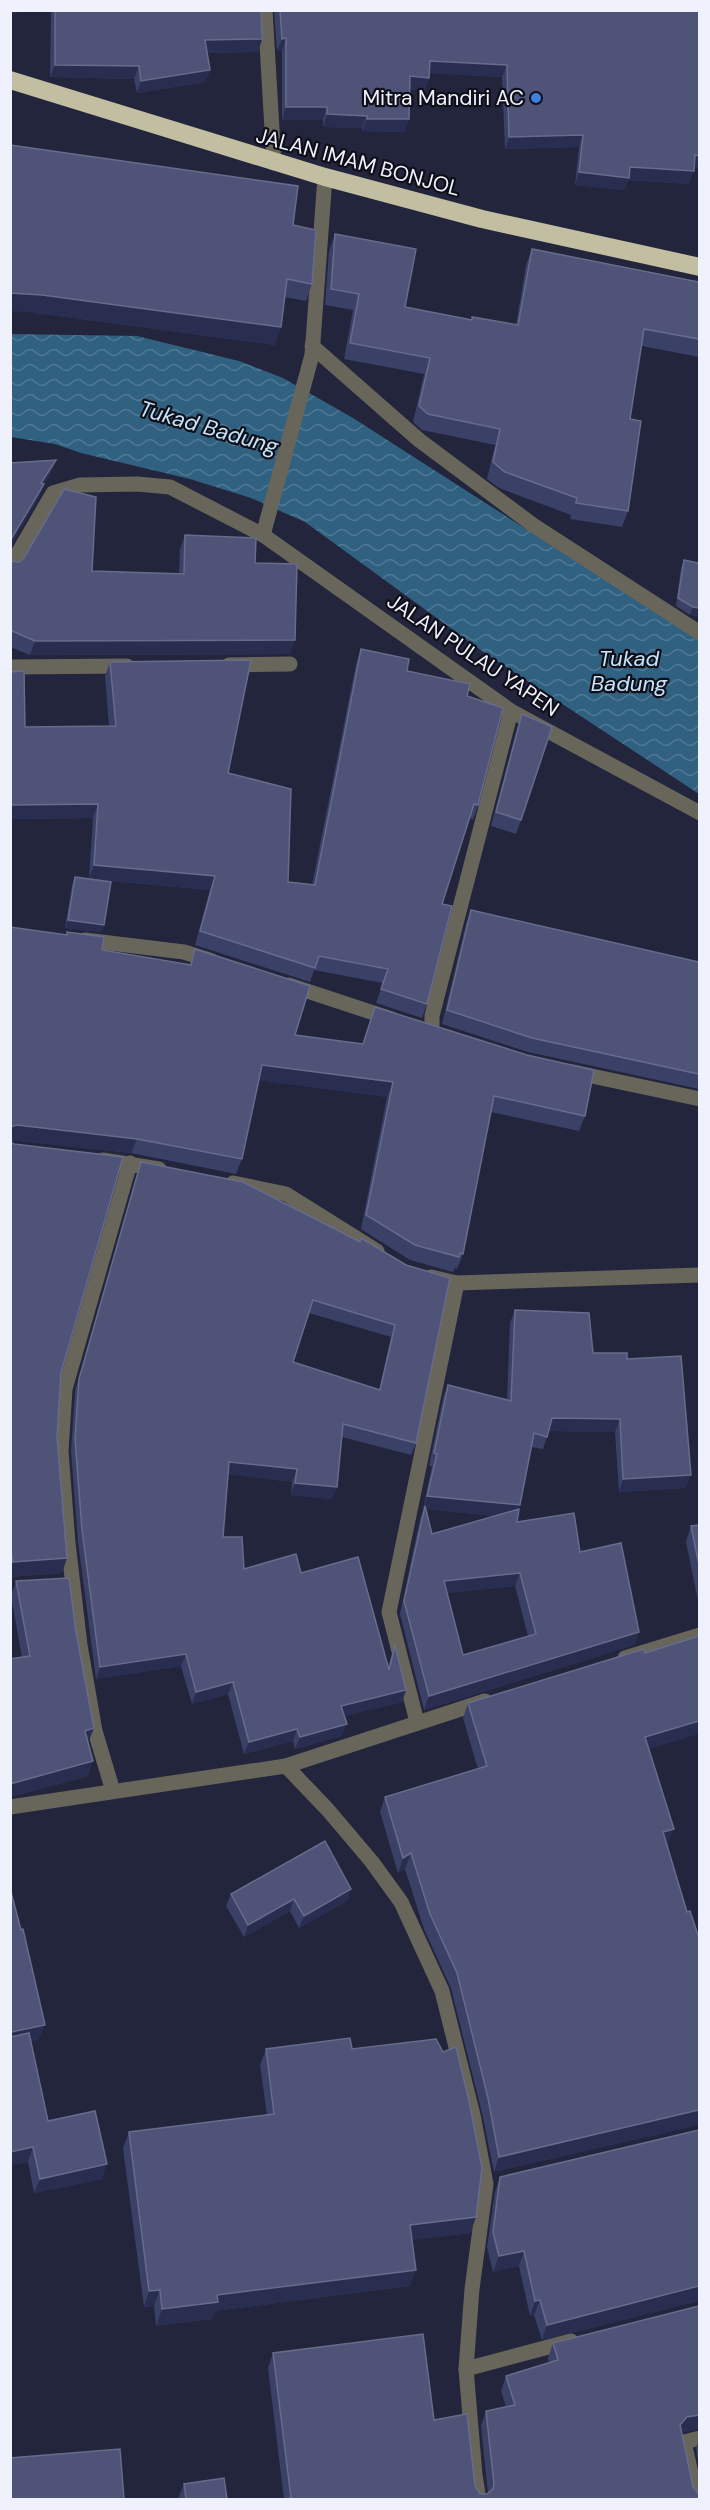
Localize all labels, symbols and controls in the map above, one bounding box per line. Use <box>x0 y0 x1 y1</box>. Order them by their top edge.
place label: Mitra Mandiri AC <box>362 84 524 112</box>
marker: Mitra Mandiri AC <box>529 91 543 105</box>
street label: JALAN IMAM BONJOL <box>253 121 463 203</box>
water label: Tukad Badung <box>136 394 283 461</box>
street label: JALAN PULAU YAPEN <box>382 587 564 723</box>
water label: Tukad Badung <box>591 644 668 698</box>

